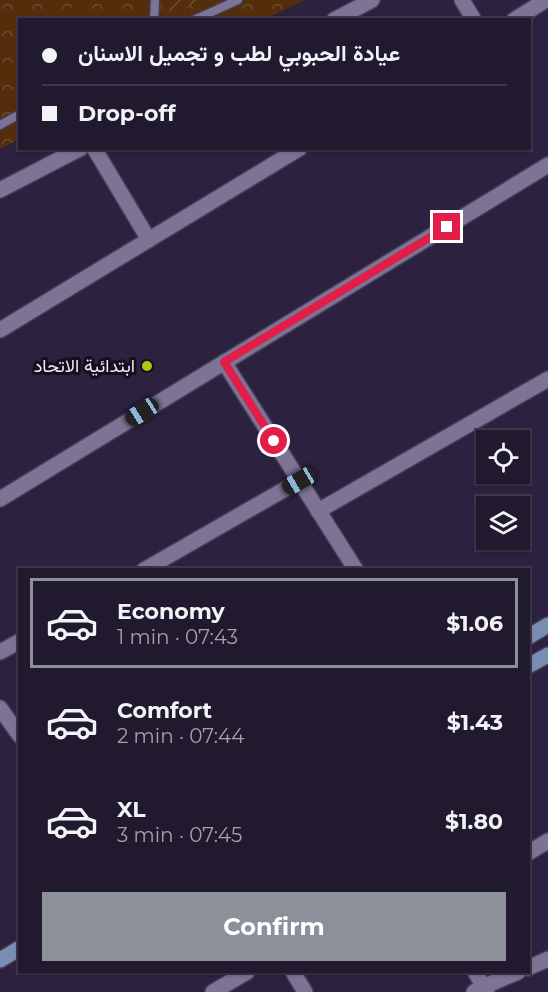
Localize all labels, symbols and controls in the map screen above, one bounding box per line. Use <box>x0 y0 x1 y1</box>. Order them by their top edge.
text: عيادة الحبوبي لطب و تجميل الاسنان <box>78 40 400 67</box>
text: Drop-off <box>78 100 176 127</box>
route end <box>433 213 460 240</box>
place label: ابتدائية الاتحاد <box>34 355 135 377</box>
marker: ابتدائية الاتحاد <box>140 359 154 373</box>
car <box>122 395 162 429</box>
route start <box>260 427 287 454</box>
map controls <box>476 430 530 550</box>
button: locate <box>476 430 530 484</box>
car <box>279 464 319 498</box>
button: layers <box>476 496 530 550</box>
icon: car <box>45 596 99 650</box>
text: Economy <box>117 598 225 625</box>
text: $1.06 <box>446 610 503 637</box>
text: 1 min · 07:43 <box>117 625 238 649</box>
icon: car <box>45 695 99 749</box>
text: Comfort <box>117 697 212 724</box>
text: $1.43 <box>447 709 503 736</box>
text: 2 min · 07:44 <box>117 724 244 748</box>
icon: car <box>45 794 99 848</box>
text: XL <box>117 796 146 823</box>
text: $1.80 <box>445 808 503 835</box>
text: 3 min · 07:45 <box>117 823 242 847</box>
button: Confirm <box>42 892 506 961</box>

